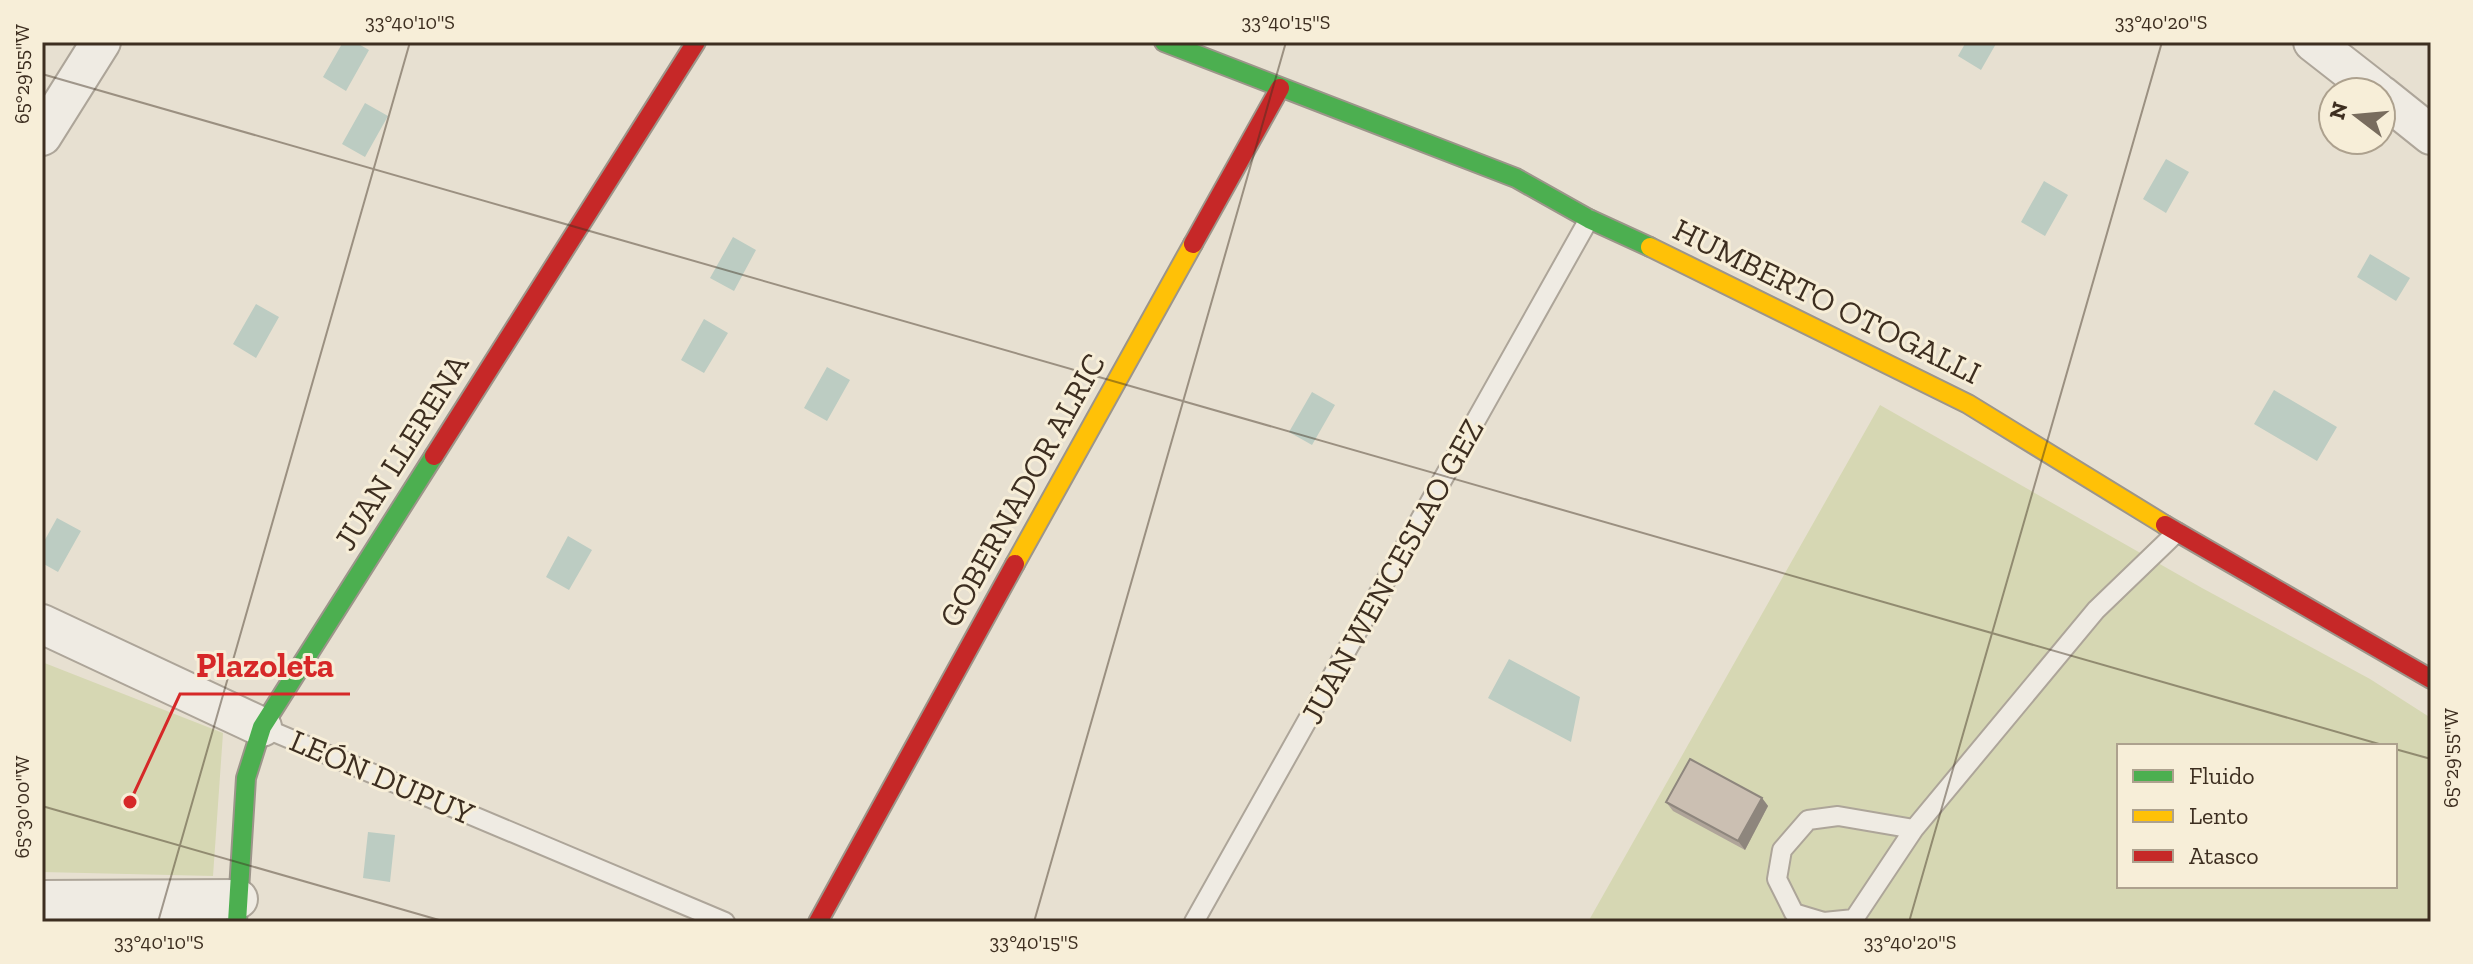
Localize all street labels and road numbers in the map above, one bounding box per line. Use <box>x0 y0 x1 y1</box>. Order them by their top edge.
street label: HUMBERTO OTOGALLI <box>1667 210 1987 392</box>
street label: JUAN LLERENA <box>326 347 477 557</box>
street label: GOBERNADOR ALRIC <box>931 347 1113 633</box>
street label: JUAN WENCESLAO GEZ <box>1292 412 1492 730</box>
street label: LEÓN DUPUY <box>284 721 480 833</box>

